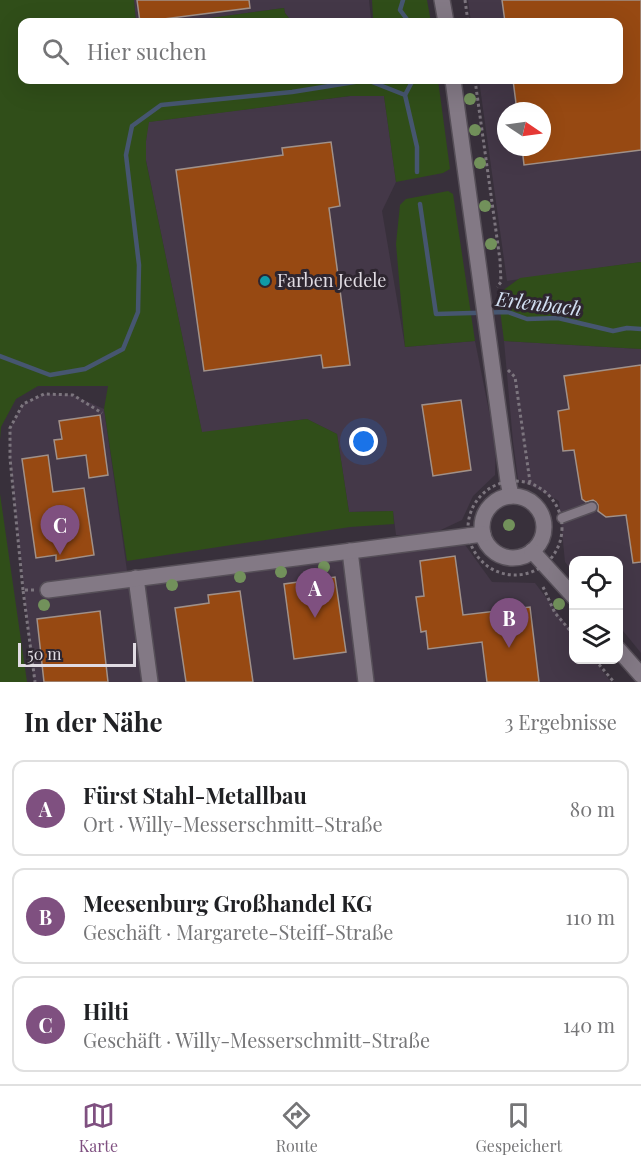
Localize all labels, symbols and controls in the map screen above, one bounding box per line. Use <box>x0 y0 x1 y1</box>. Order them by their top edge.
search box <box>18 18 623 84</box>
icon: search <box>39 35 72 68</box>
text: Hier suchen <box>87 36 207 66</box>
north arrow <box>497 102 551 156</box>
place label: Farben Jedele <box>277 268 386 292</box>
marker: Farben Jedele <box>258 274 272 288</box>
water label: Erlenbach <box>494 284 584 321</box>
your location <box>349 427 378 456</box>
pin: C <box>40 506 80 555</box>
map controls <box>569 556 623 664</box>
button: locate <box>569 556 623 610</box>
pin: A <box>296 568 334 618</box>
pin: B <box>490 598 528 648</box>
button: layers <box>569 610 623 664</box>
scale bar <box>18 640 136 668</box>
text: 50 m <box>27 643 61 664</box>
text: In der Nähe <box>24 704 163 739</box>
text: 3 Ergebnisse <box>504 708 617 735</box>
text: Fürst Stahl-Metallbau <box>83 780 307 810</box>
text: A <box>39 795 52 822</box>
text: 80 m <box>570 795 615 822</box>
text: Ort · Willy-Messerschmitt-Straße <box>83 810 383 837</box>
text: Meesenburg Großhandel KG <box>83 888 372 918</box>
text: B <box>39 903 52 930</box>
text: 110 m <box>565 903 615 930</box>
text: Geschäft · Margarete-Steiff-Straße <box>83 918 393 945</box>
text: Hilti <box>83 996 129 1026</box>
text: C <box>38 1011 53 1038</box>
text: 140 m <box>563 1011 615 1038</box>
text: Geschäft · Willy-Messerschmitt-Straße <box>83 1026 430 1053</box>
tab: Karte <box>79 1099 118 1156</box>
tab: Route <box>276 1099 318 1156</box>
tab: Gespeichert <box>476 1099 562 1156</box>

